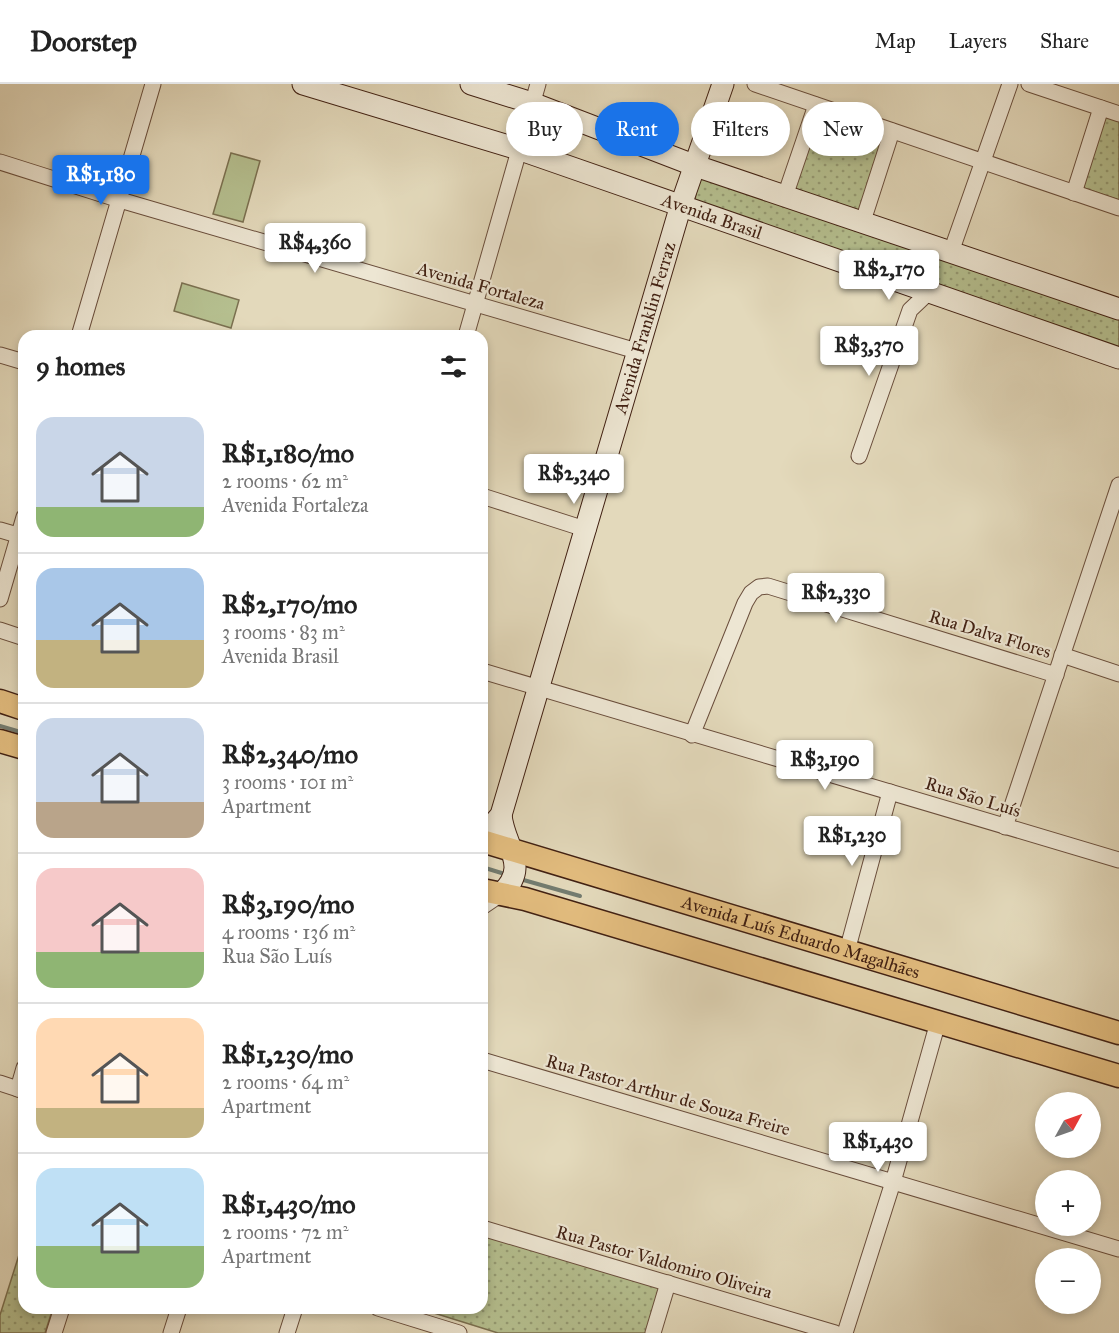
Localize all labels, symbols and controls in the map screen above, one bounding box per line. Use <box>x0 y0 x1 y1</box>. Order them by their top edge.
text: Doorstep <box>30 24 137 59</box>
text: Map <box>875 28 916 54</box>
text: Layers <box>949 28 1007 54</box>
text: Share <box>1040 28 1089 54</box>
chip: Buy <box>506 102 583 156</box>
chip: Rent <box>595 102 679 156</box>
chip: Filters <box>691 102 790 156</box>
chip: New <box>802 102 884 156</box>
pin: R$1,180 <box>46 155 156 206</box>
text: R$1,180 <box>66 162 136 186</box>
street label: Avenida Brasil <box>658 188 765 244</box>
pin: R$4,360 <box>260 223 370 274</box>
text: R$4,360 <box>279 230 351 254</box>
street label: Avenida Franklin Ferraz <box>609 239 681 417</box>
pin: R$2,170 <box>834 250 944 301</box>
street label: Avenida Fortaleza <box>414 257 548 315</box>
text: R$2,170 <box>853 257 925 281</box>
pin: R$3,370 <box>814 326 924 377</box>
text: R$3,370 <box>834 333 904 357</box>
text: 9 homes <box>36 350 125 382</box>
icon: filters <box>437 350 470 383</box>
text: R$1,180/mo <box>222 437 354 469</box>
icon: home <box>84 441 156 513</box>
pin: R$2,340 <box>519 454 629 505</box>
text: R$2,340 <box>538 461 610 485</box>
text: 2 rooms · 62 m² <box>222 469 348 493</box>
text: Avenida Fortaleza <box>222 493 369 517</box>
pin: R$2,330 <box>781 573 891 624</box>
text: R$2,330 <box>801 580 871 604</box>
text: R$2,170/mo <box>222 588 357 620</box>
icon: home <box>84 592 156 664</box>
street label: Rua Dalva Flores <box>926 605 1054 663</box>
text: 3 rooms · 83 m² <box>222 620 345 644</box>
text: Avenida Brasil <box>222 644 339 668</box>
text: R$2,340/mo <box>222 738 358 770</box>
pin: R$3,190 <box>770 740 880 791</box>
icon: home <box>84 742 156 814</box>
text: R$3,190 <box>790 747 860 771</box>
text: 3 rooms · 101 m² <box>222 770 353 794</box>
street label: Rua São Luís <box>922 772 1024 822</box>
text: Apartment <box>222 794 311 818</box>
pin: R$1,230 <box>797 816 907 867</box>
text: R$1,230 <box>818 823 886 847</box>
text: R$3,190/mo <box>222 888 354 920</box>
street label: Avenida Luís Eduardo Magalhães <box>678 891 923 983</box>
icon: home <box>84 892 156 964</box>
text: 4 rooms · 136 m² <box>222 920 355 944</box>
text: Rua São Luís <box>222 944 332 968</box>
text: R$1,230/mo <box>222 1038 353 1070</box>
icon: home <box>84 1042 156 1114</box>
street label: Rua Pastor Arthur de Souza Freire <box>543 1050 793 1140</box>
text: 2 rooms · 64 m² <box>222 1070 349 1094</box>
north arrow <box>1035 1092 1101 1158</box>
map controls <box>1035 1092 1101 1314</box>
text: Apartment <box>222 1094 311 1118</box>
pin: R$1,430 <box>823 1122 933 1173</box>
text: R$1,430 <box>843 1129 913 1153</box>
button: + <box>1035 1170 1101 1236</box>
text: R$1,430/mo <box>222 1188 355 1220</box>
icon: home <box>84 1192 156 1264</box>
text: 2 rooms · 72 m² <box>222 1220 349 1244</box>
street label: Rua Pastor Valdomiro Oliveira <box>553 1221 775 1304</box>
text: Apartment <box>222 1244 311 1268</box>
button: − <box>1035 1248 1101 1314</box>

